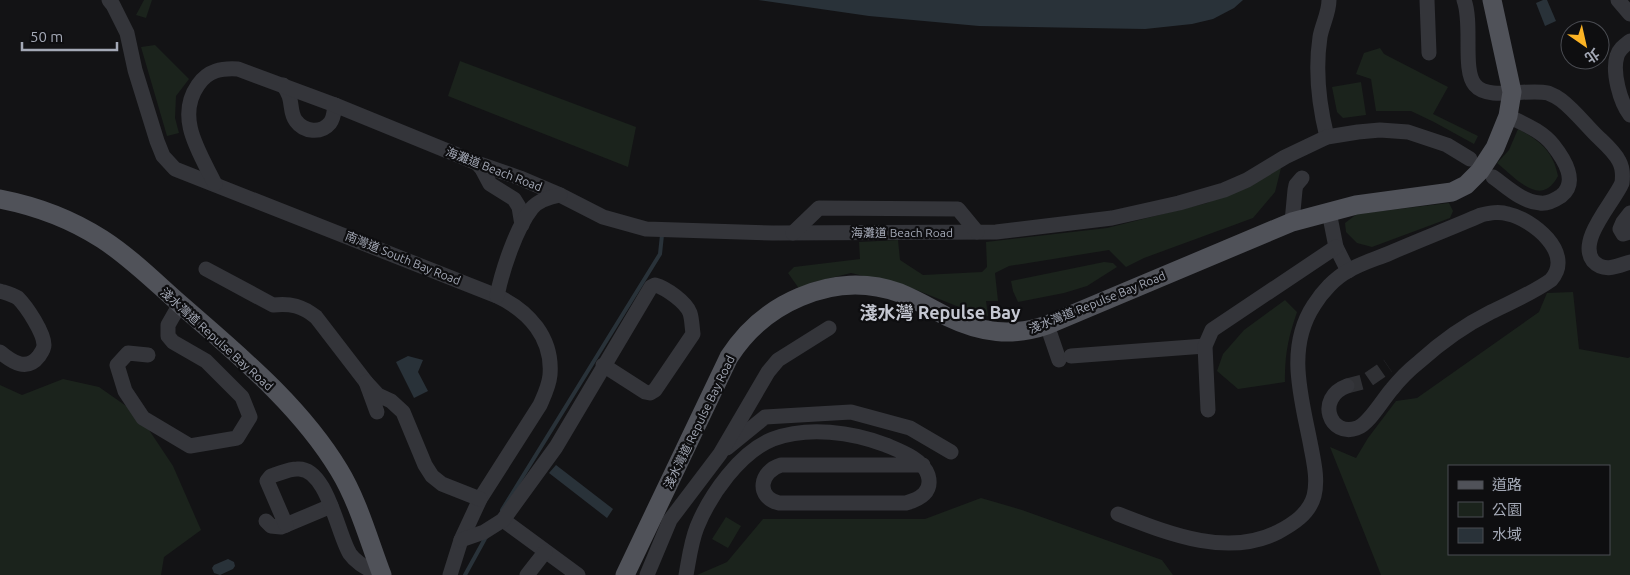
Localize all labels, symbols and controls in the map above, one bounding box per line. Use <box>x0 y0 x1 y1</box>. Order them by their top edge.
scale bar <box>22 20 118 52</box>
north arrow <box>1560 20 1610 70</box>
text: 50 m <box>30 28 63 45</box>
text: 北 <box>1582 45 1603 66</box>
street label: 海灘道 Beach Road <box>444 145 544 193</box>
street label: 海灘道 Beach Road <box>851 226 953 239</box>
street label: 南灣道 South Bay Road <box>343 229 463 287</box>
street label: 淺水灣道 Repulse Bay Road <box>1027 269 1167 335</box>
street label: 淺水灣道 Repulse Bay Road <box>158 285 276 393</box>
district label: 淺水灣 Repulse Bay <box>859 302 1021 322</box>
street label: 淺水灣道 Repulse Bay Road <box>661 353 737 491</box>
legend <box>1448 465 1610 555</box>
text: 道路 <box>1492 476 1522 493</box>
text: 公園 <box>1492 501 1522 518</box>
text: 水域 <box>1492 526 1522 543</box>

